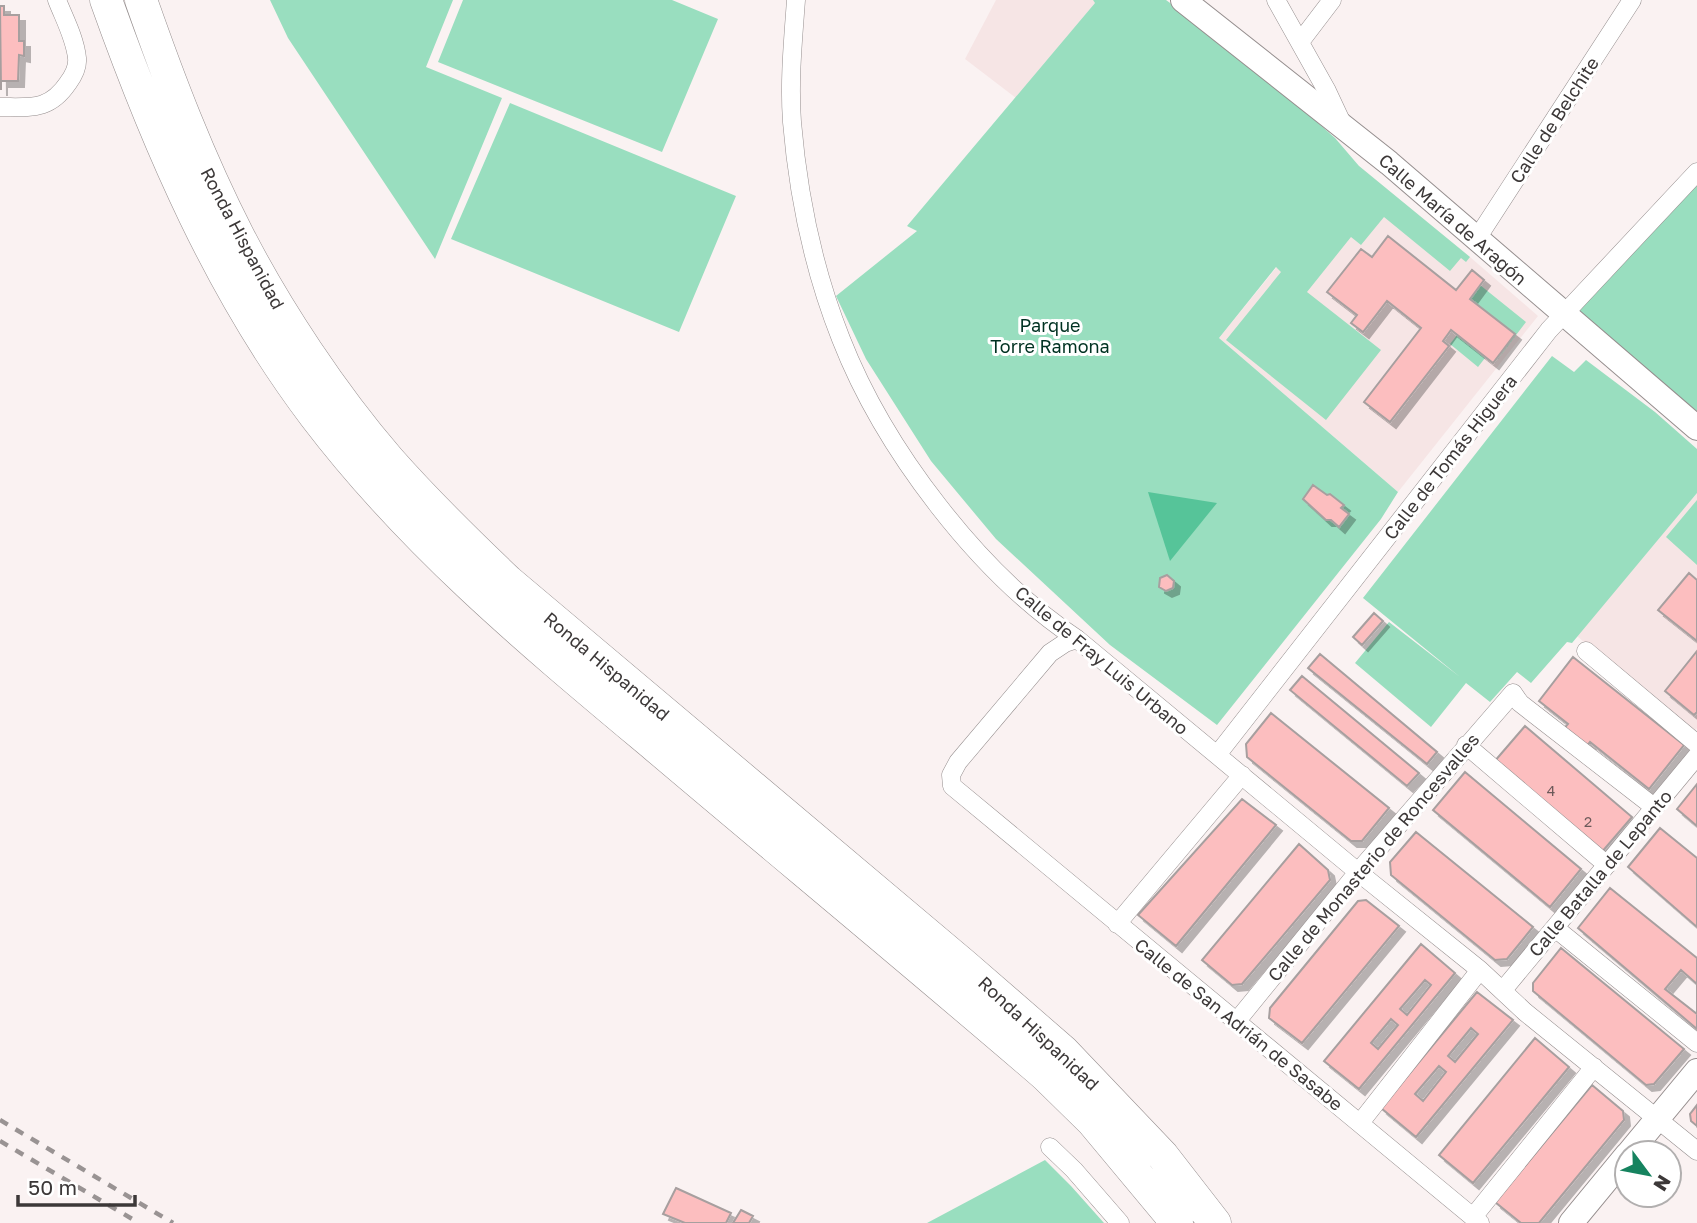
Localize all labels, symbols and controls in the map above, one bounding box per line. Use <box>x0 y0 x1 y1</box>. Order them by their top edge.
street label: Calle de Belchite <box>1505 53 1603 187</box>
street label: Calle María de Aragón <box>1375 149 1531 289</box>
street label: Ronda Hispanidad <box>196 163 290 313</box>
park label: Parque Torre Ramona <box>990 314 1110 357</box>
street label: Calle de Tomás Higuera <box>1379 370 1521 544</box>
street label: Calle de Fray Luis Urbano <box>1011 581 1193 739</box>
street label: Ronda Hispanidad <box>540 607 674 725</box>
street label: Calle de Monasterio de Roncesvalles <box>1263 728 1483 986</box>
house number: 4 <box>1547 782 1555 799</box>
street label: Calle Batalla de Lepanto <box>1524 785 1676 961</box>
house number: 2 <box>1584 813 1592 830</box>
street label: Calle de San Adrián de Sasabe <box>1130 933 1348 1115</box>
street label: Ronda Hispanidad <box>974 971 1104 1095</box>
north arrow <box>1613 1139 1683 1209</box>
scale bar <box>18 1164 135 1208</box>
text: N <box>1649 1171 1676 1195</box>
text: 50 m <box>28 1174 77 1200</box>

